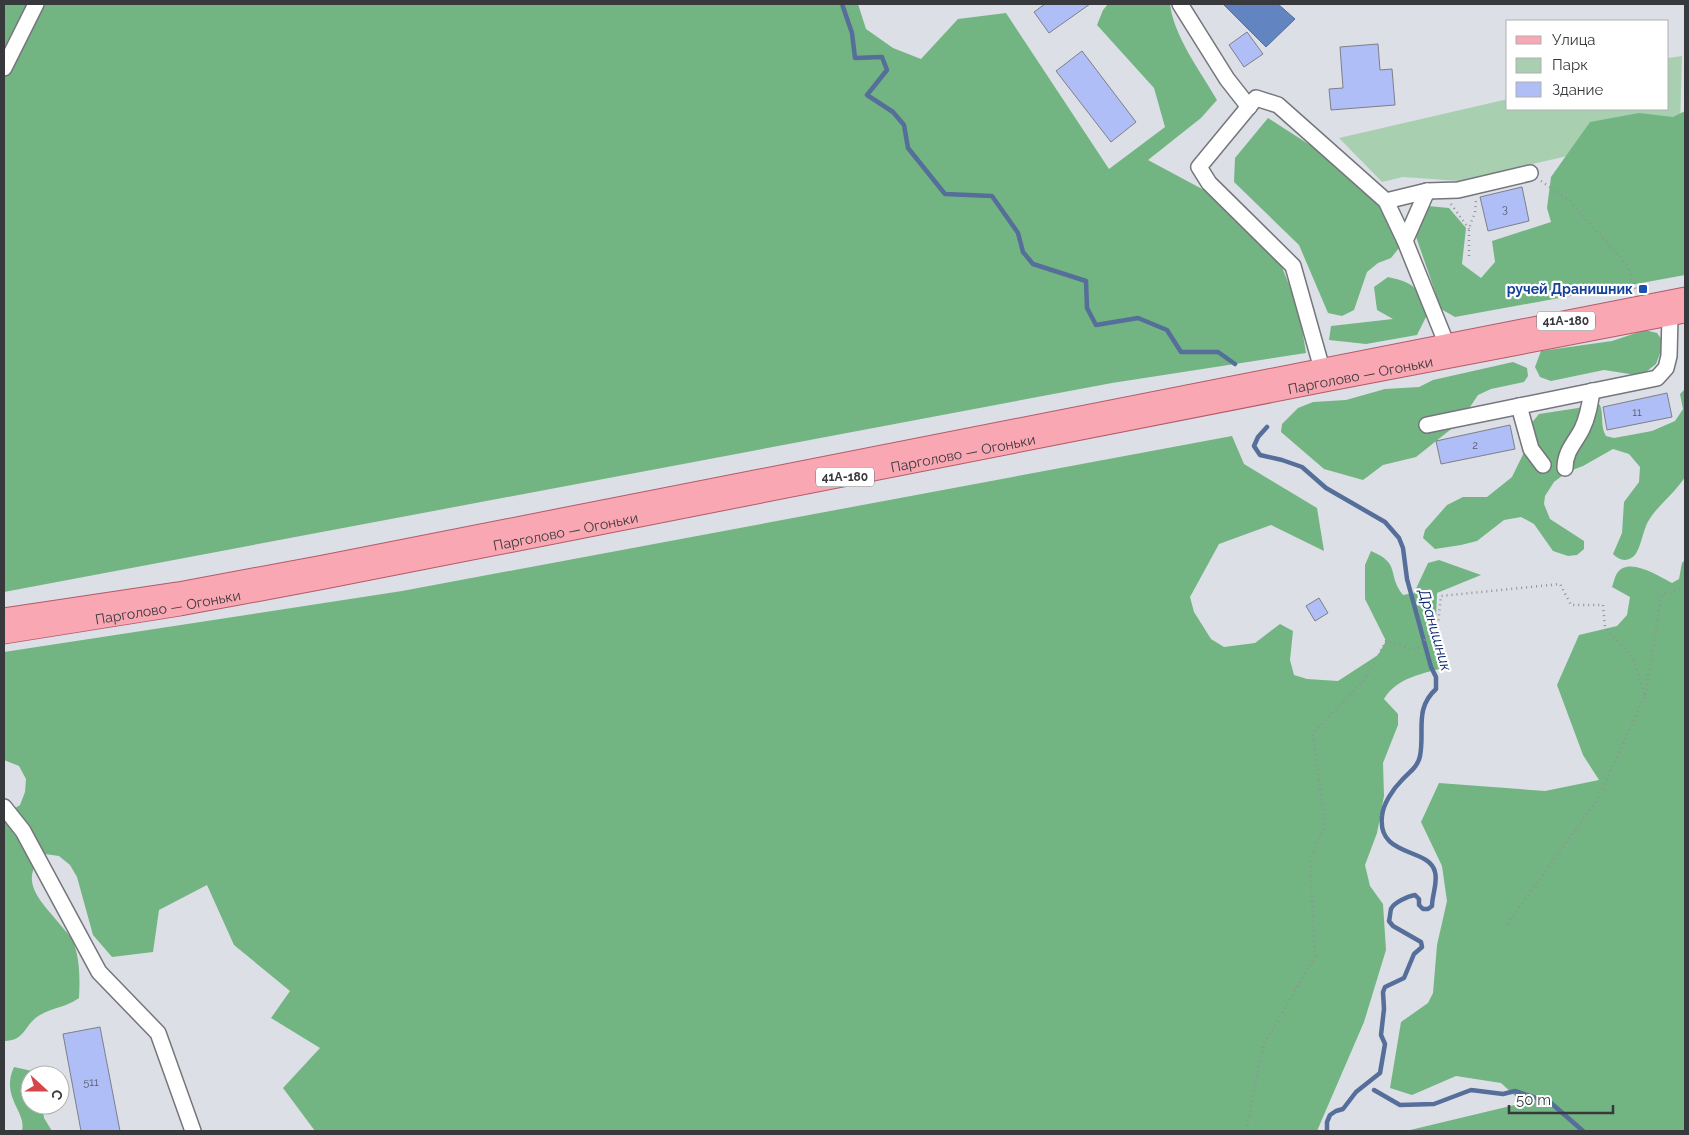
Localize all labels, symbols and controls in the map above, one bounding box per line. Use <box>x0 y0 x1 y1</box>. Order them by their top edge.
legend <box>1506 20 1669 110</box>
text: Улица <box>1552 31 1596 49</box>
text: Парк <box>1552 56 1588 74</box>
text: Здание <box>1552 81 1604 99</box>
house number: 3 <box>1502 203 1508 216</box>
place label: ручей Дранишник <box>1507 281 1633 297</box>
marker: ручей Дранишник <box>1637 283 1649 295</box>
road number: 41А-180 <box>1537 312 1595 331</box>
street label: Парголово — Огоньки <box>1287 353 1434 397</box>
house number: 11 <box>1632 406 1642 419</box>
street label: Парголово — Огоньки <box>889 431 1037 475</box>
house number: 2 <box>1472 439 1478 452</box>
road number: 41А-180 <box>816 468 874 487</box>
street label: Парголово — Огоньки <box>492 509 639 554</box>
water label: Дранишник <box>1414 586 1455 674</box>
street label: Парголово — Огоньки <box>94 587 242 627</box>
north arrow <box>20 1065 70 1115</box>
house number: 511 <box>83 1076 99 1089</box>
scale bar <box>1509 1082 1613 1114</box>
text: С <box>48 1087 66 1102</box>
text: 50 m <box>1516 1091 1551 1109</box>

